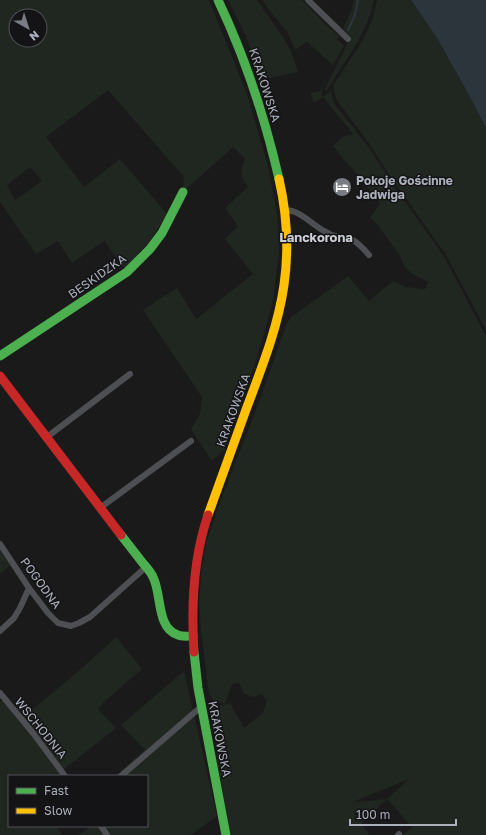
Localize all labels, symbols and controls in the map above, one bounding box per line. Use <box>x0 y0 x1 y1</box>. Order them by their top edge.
north arrow <box>8 8 48 48</box>
text: N <box>27 28 42 44</box>
street label: KRAKOWSKA <box>246 46 284 124</box>
place label: Pokoje Gościnne Jadwiga <box>356 173 453 202</box>
hotel icon: Pokoje Gościnne Jadwiga <box>331 176 353 198</box>
district label: Lanckorona <box>279 229 353 245</box>
street label: BESKIDZKA <box>65 251 129 301</box>
street label: KRAKOWSKA <box>213 371 253 449</box>
street label: POGODNA <box>17 554 65 612</box>
street label: WSCHODNIA <box>12 694 70 762</box>
street label: KRAKOWSKA <box>205 700 235 778</box>
legend <box>8 775 148 827</box>
text: Fast <box>44 783 69 798</box>
scale bar <box>350 801 456 827</box>
text: Slow <box>44 803 72 818</box>
text: 100 m <box>356 807 390 822</box>

